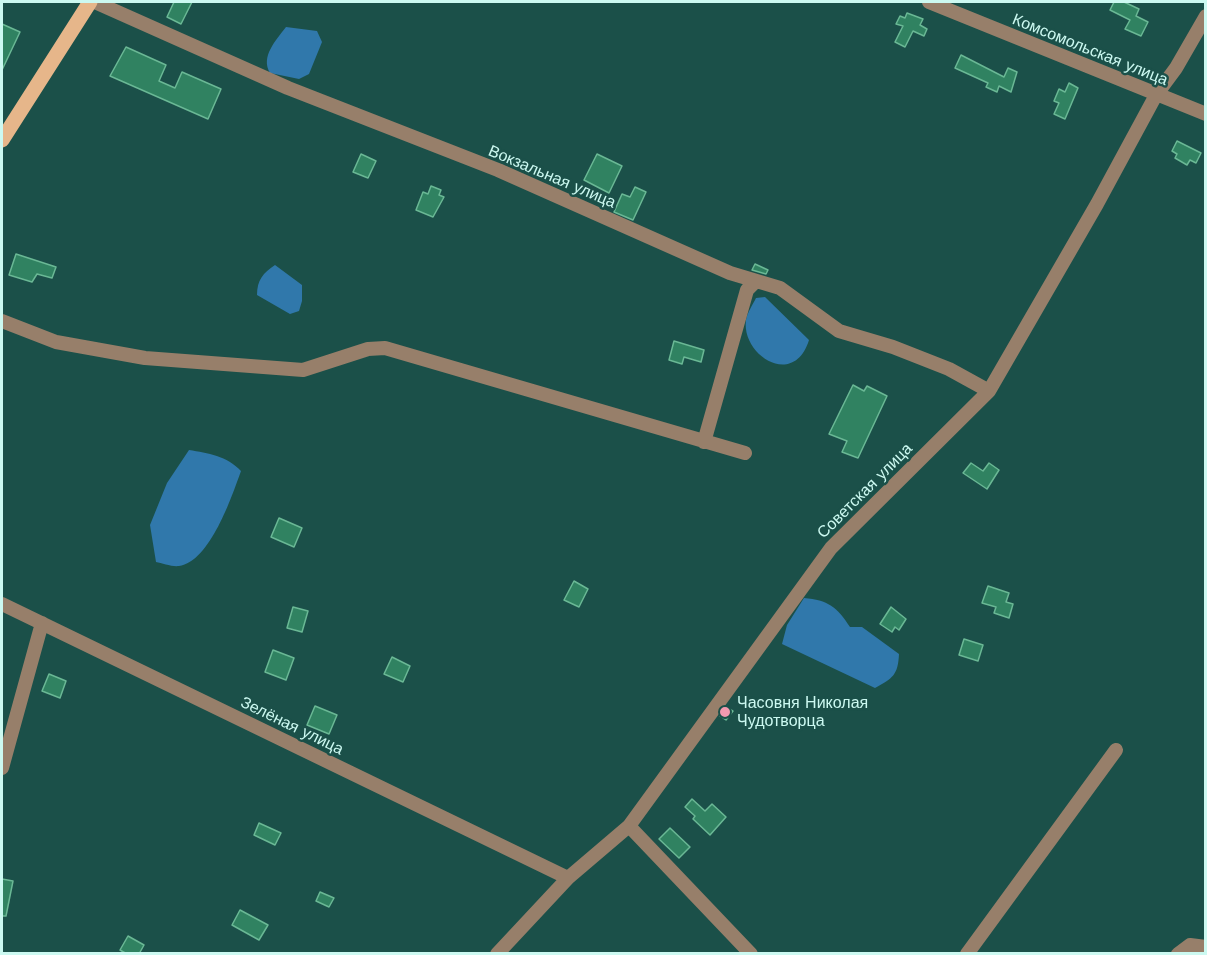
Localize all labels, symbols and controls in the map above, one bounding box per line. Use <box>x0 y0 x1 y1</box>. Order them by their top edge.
street label: Комсомольская улица <box>1010 10 1170 90</box>
street label: Вокзальная улица <box>485 141 619 213</box>
street label: Советская улица <box>813 439 917 543</box>
street label: Зелёная улица <box>237 693 347 759</box>
place label: Часовня Николая Чудотворца <box>737 693 868 731</box>
marker: Часовня Николая Чудотворца <box>718 705 732 719</box>

